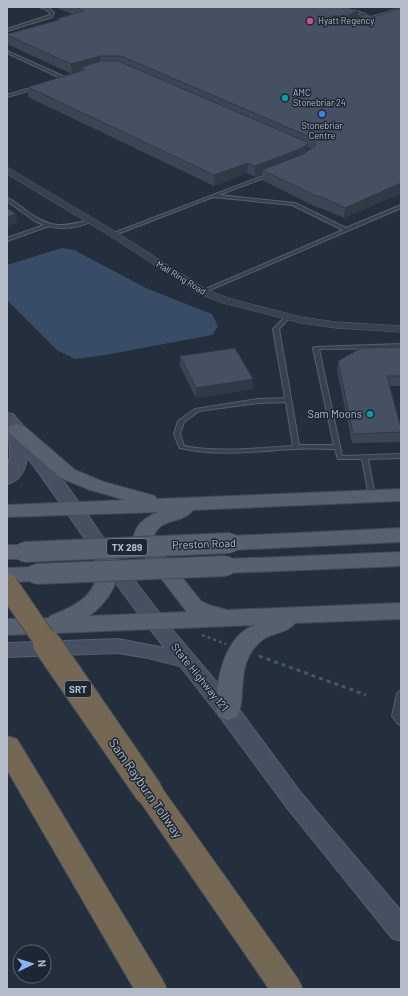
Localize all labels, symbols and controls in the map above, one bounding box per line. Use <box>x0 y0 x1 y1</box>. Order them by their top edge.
place label: Hyatt Regency <box>318 15 374 26</box>
marker: Hyatt Regency <box>305 16 315 26</box>
place label: AMC Stonebriar 24 <box>293 87 346 108</box>
marker: AMC Stonebriar 24 <box>280 93 290 103</box>
marker: Stonebriar Centre <box>317 109 327 119</box>
place label: Stonebriar Centre <box>301 120 343 141</box>
street label: Mall Ring Road <box>154 258 208 297</box>
place label: Sam Moons <box>308 407 362 420</box>
marker: Sam Moons <box>365 409 375 419</box>
street label: Preston Road <box>172 536 236 551</box>
road number: TX 289 <box>107 539 147 555</box>
street label: State Highway 121 <box>169 640 232 713</box>
road number: SRT <box>65 681 91 697</box>
street label: Sam Rayburn Tollway <box>106 735 186 841</box>
north arrow <box>12 944 52 984</box>
text: N <box>36 959 49 967</box>

